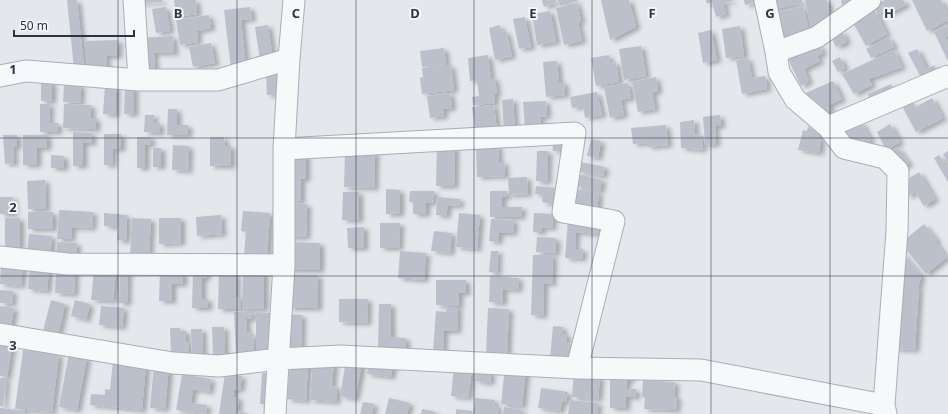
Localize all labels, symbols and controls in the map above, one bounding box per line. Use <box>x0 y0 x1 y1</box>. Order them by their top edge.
text: B <box>174 4 182 22</box>
text: C <box>292 4 300 22</box>
text: D <box>410 4 420 22</box>
text: E <box>529 4 537 22</box>
text: F <box>648 4 656 22</box>
text: G <box>765 4 775 22</box>
text: H <box>884 4 894 22</box>
scale bar <box>14 12 134 38</box>
text: 50 m <box>20 17 48 34</box>
text: 1 <box>9 60 17 78</box>
text: 2 <box>9 198 17 216</box>
text: 3 <box>9 336 17 354</box>

